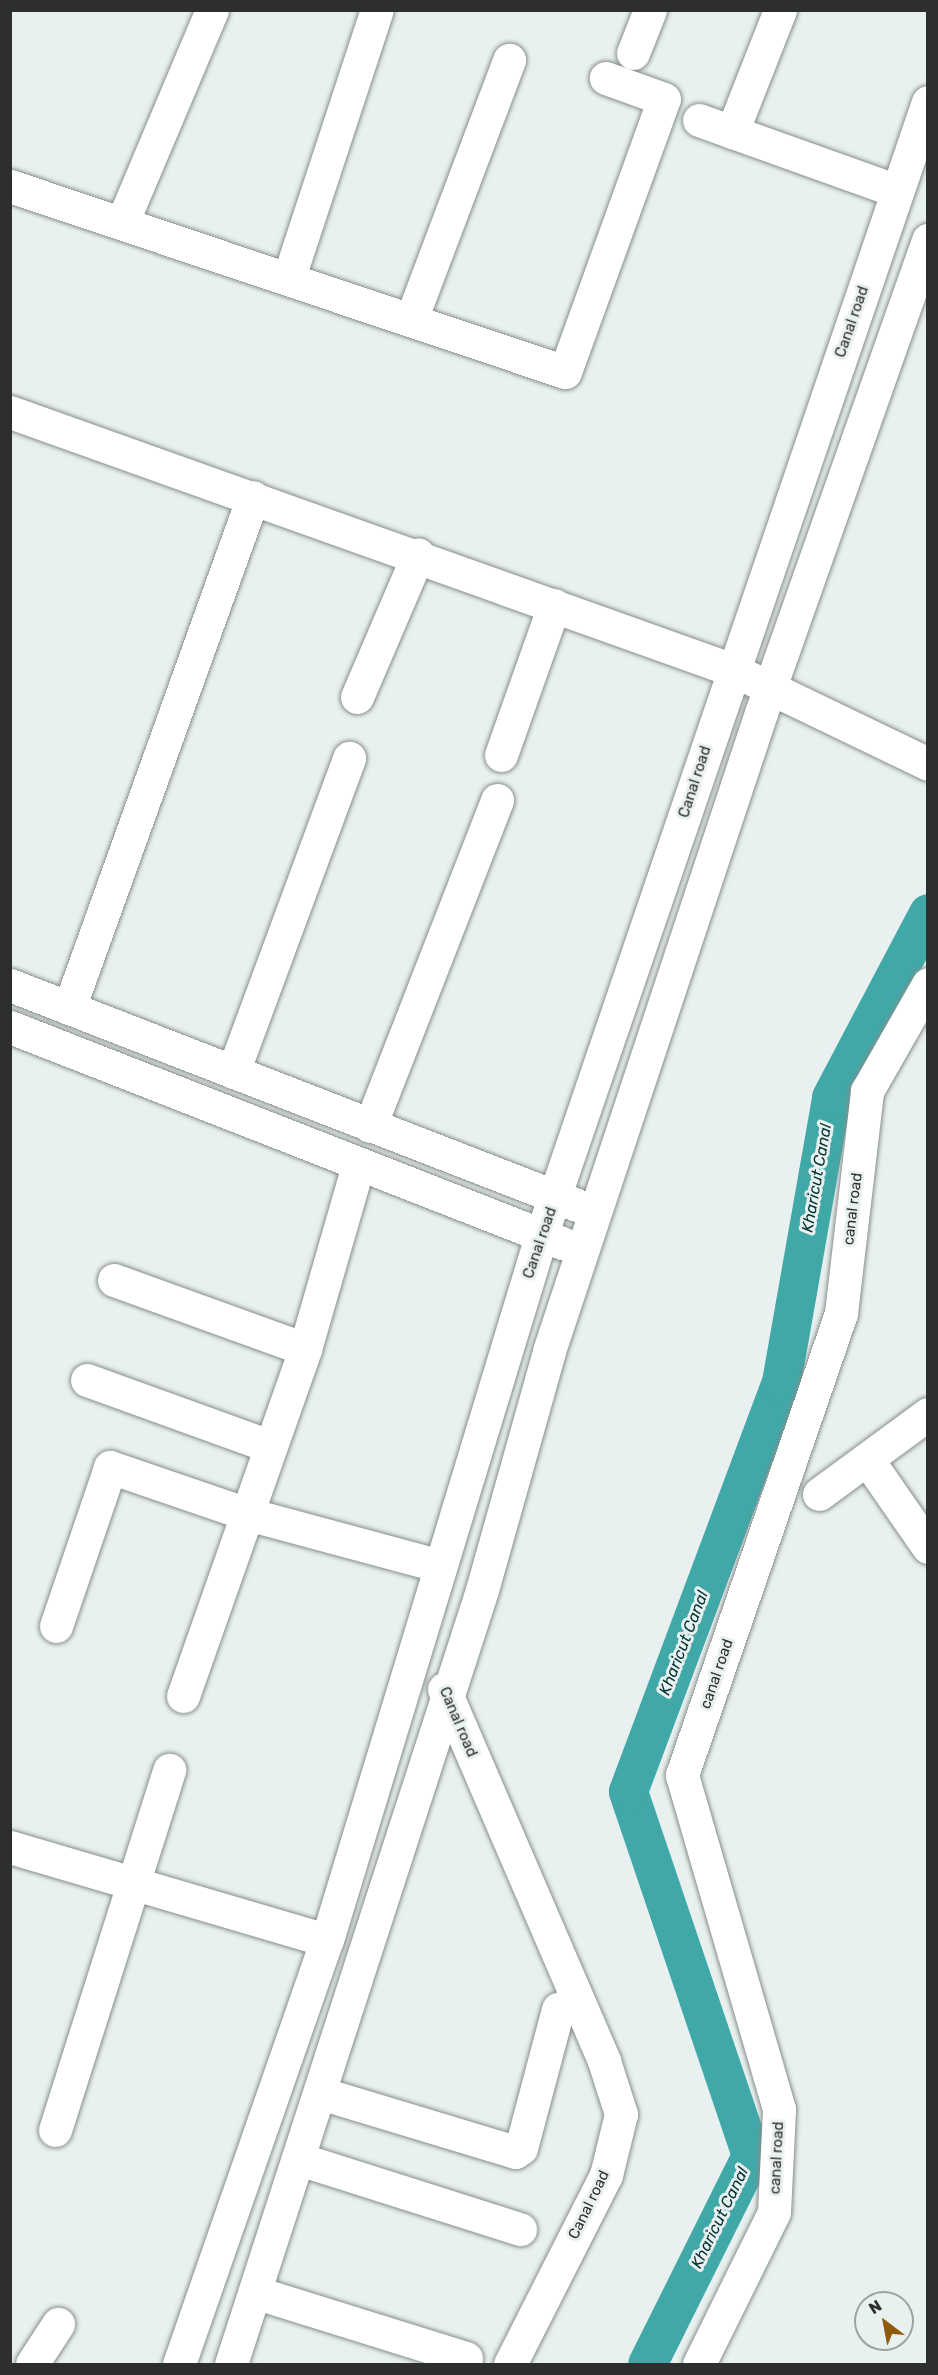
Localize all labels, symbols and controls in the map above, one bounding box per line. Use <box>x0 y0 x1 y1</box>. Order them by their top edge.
street label: Canal road <box>831 284 873 360</box>
street label: Canal road <box>675 744 715 820</box>
water label: Kharicut Canal <box>798 1122 836 1234</box>
street label: canal road <box>840 1172 866 1246</box>
street label: Canal road <box>519 1205 561 1281</box>
water label: Kharicut Canal <box>655 1588 713 1698</box>
street label: canal road <box>697 1637 737 1711</box>
street label: Canal road <box>435 1684 481 1760</box>
street label: canal road <box>766 2121 788 2195</box>
water label: Kharicut Canal <box>687 2164 753 2272</box>
street label: Canal road <box>565 2168 613 2242</box>
north arrow <box>854 2291 914 2351</box>
text: N <box>865 2296 885 2318</box>

